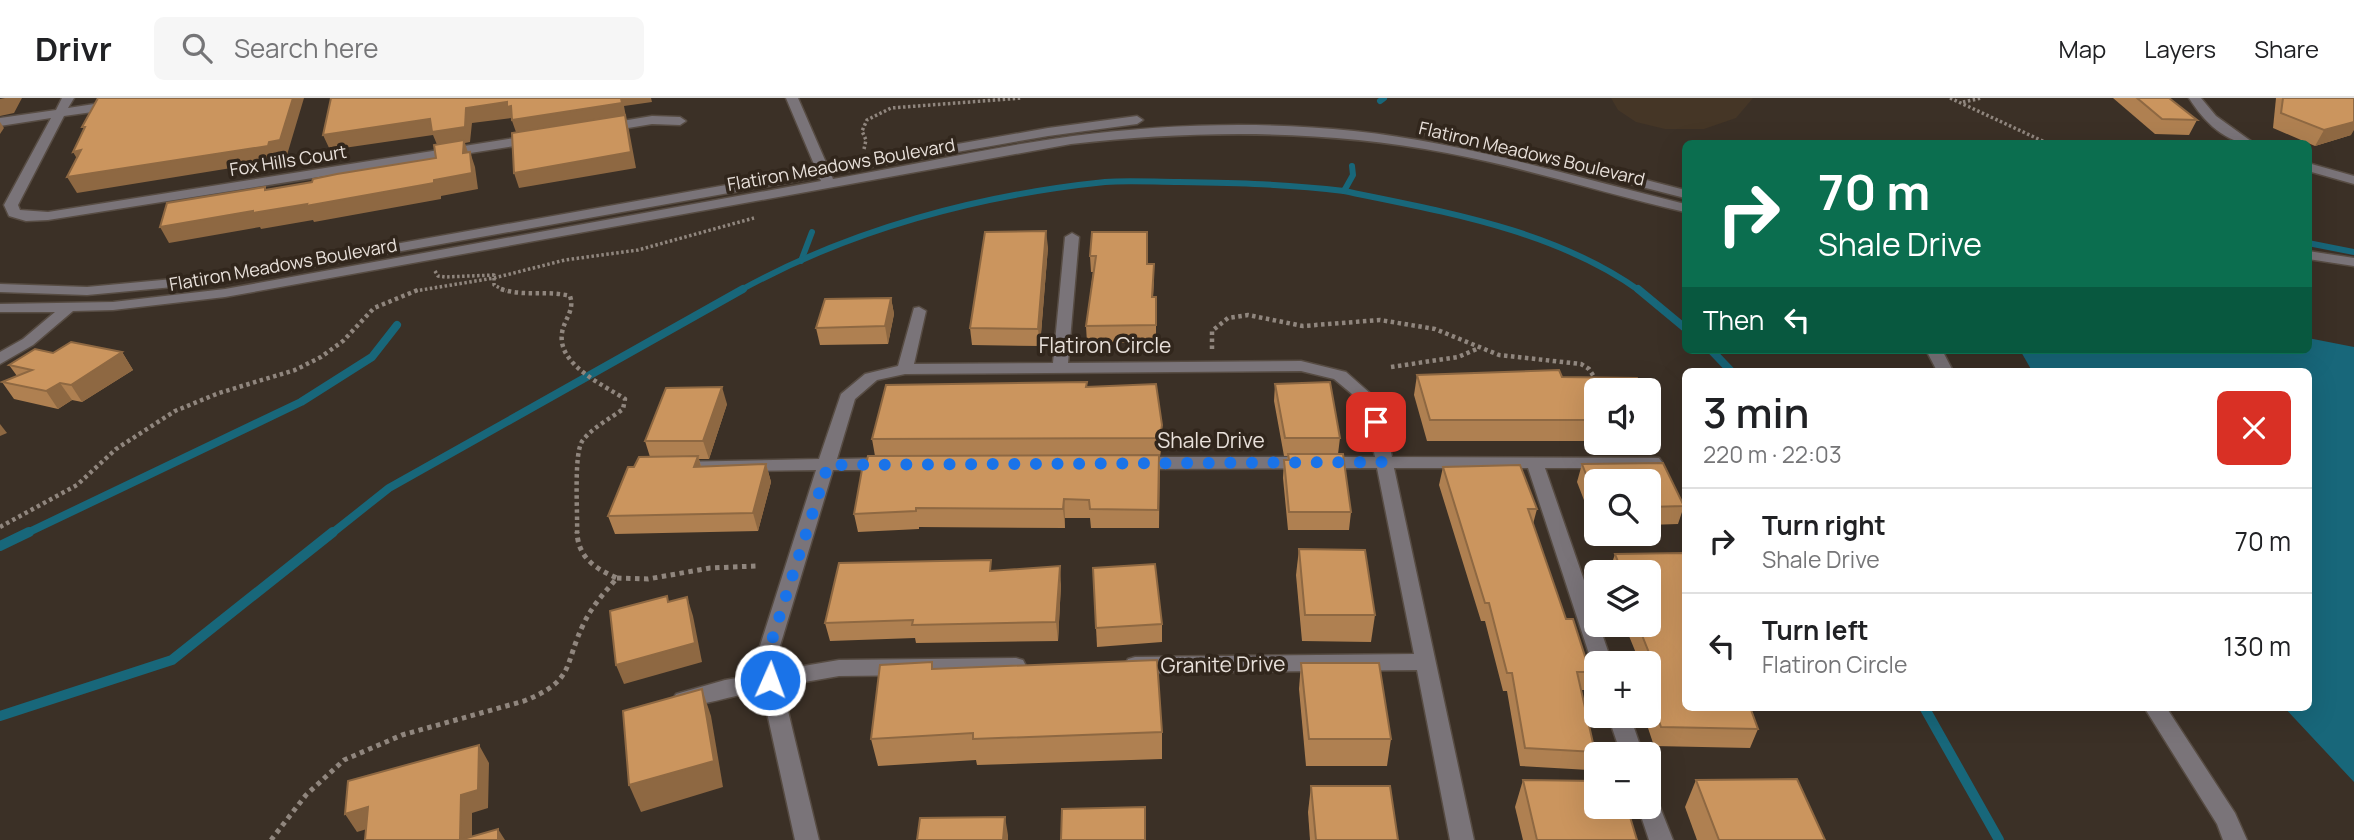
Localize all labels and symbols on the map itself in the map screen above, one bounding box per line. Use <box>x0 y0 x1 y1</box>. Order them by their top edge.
street label: Flatiron Meadows Boulevard <box>1417 115 1647 191</box>
street label: Flatiron Meadows Boulevard <box>725 132 957 196</box>
street label: Fox Hills Court <box>228 139 348 181</box>
street label: Flatiron Meadows Boulevard <box>167 232 399 296</box>
street label: Flatiron Circle <box>1039 331 1171 359</box>
pin <box>1346 392 1406 452</box>
street label: Shale Drive <box>1157 426 1265 454</box>
position arrow <box>733 643 807 717</box>
street label: Granite Drive <box>1160 649 1286 679</box>

